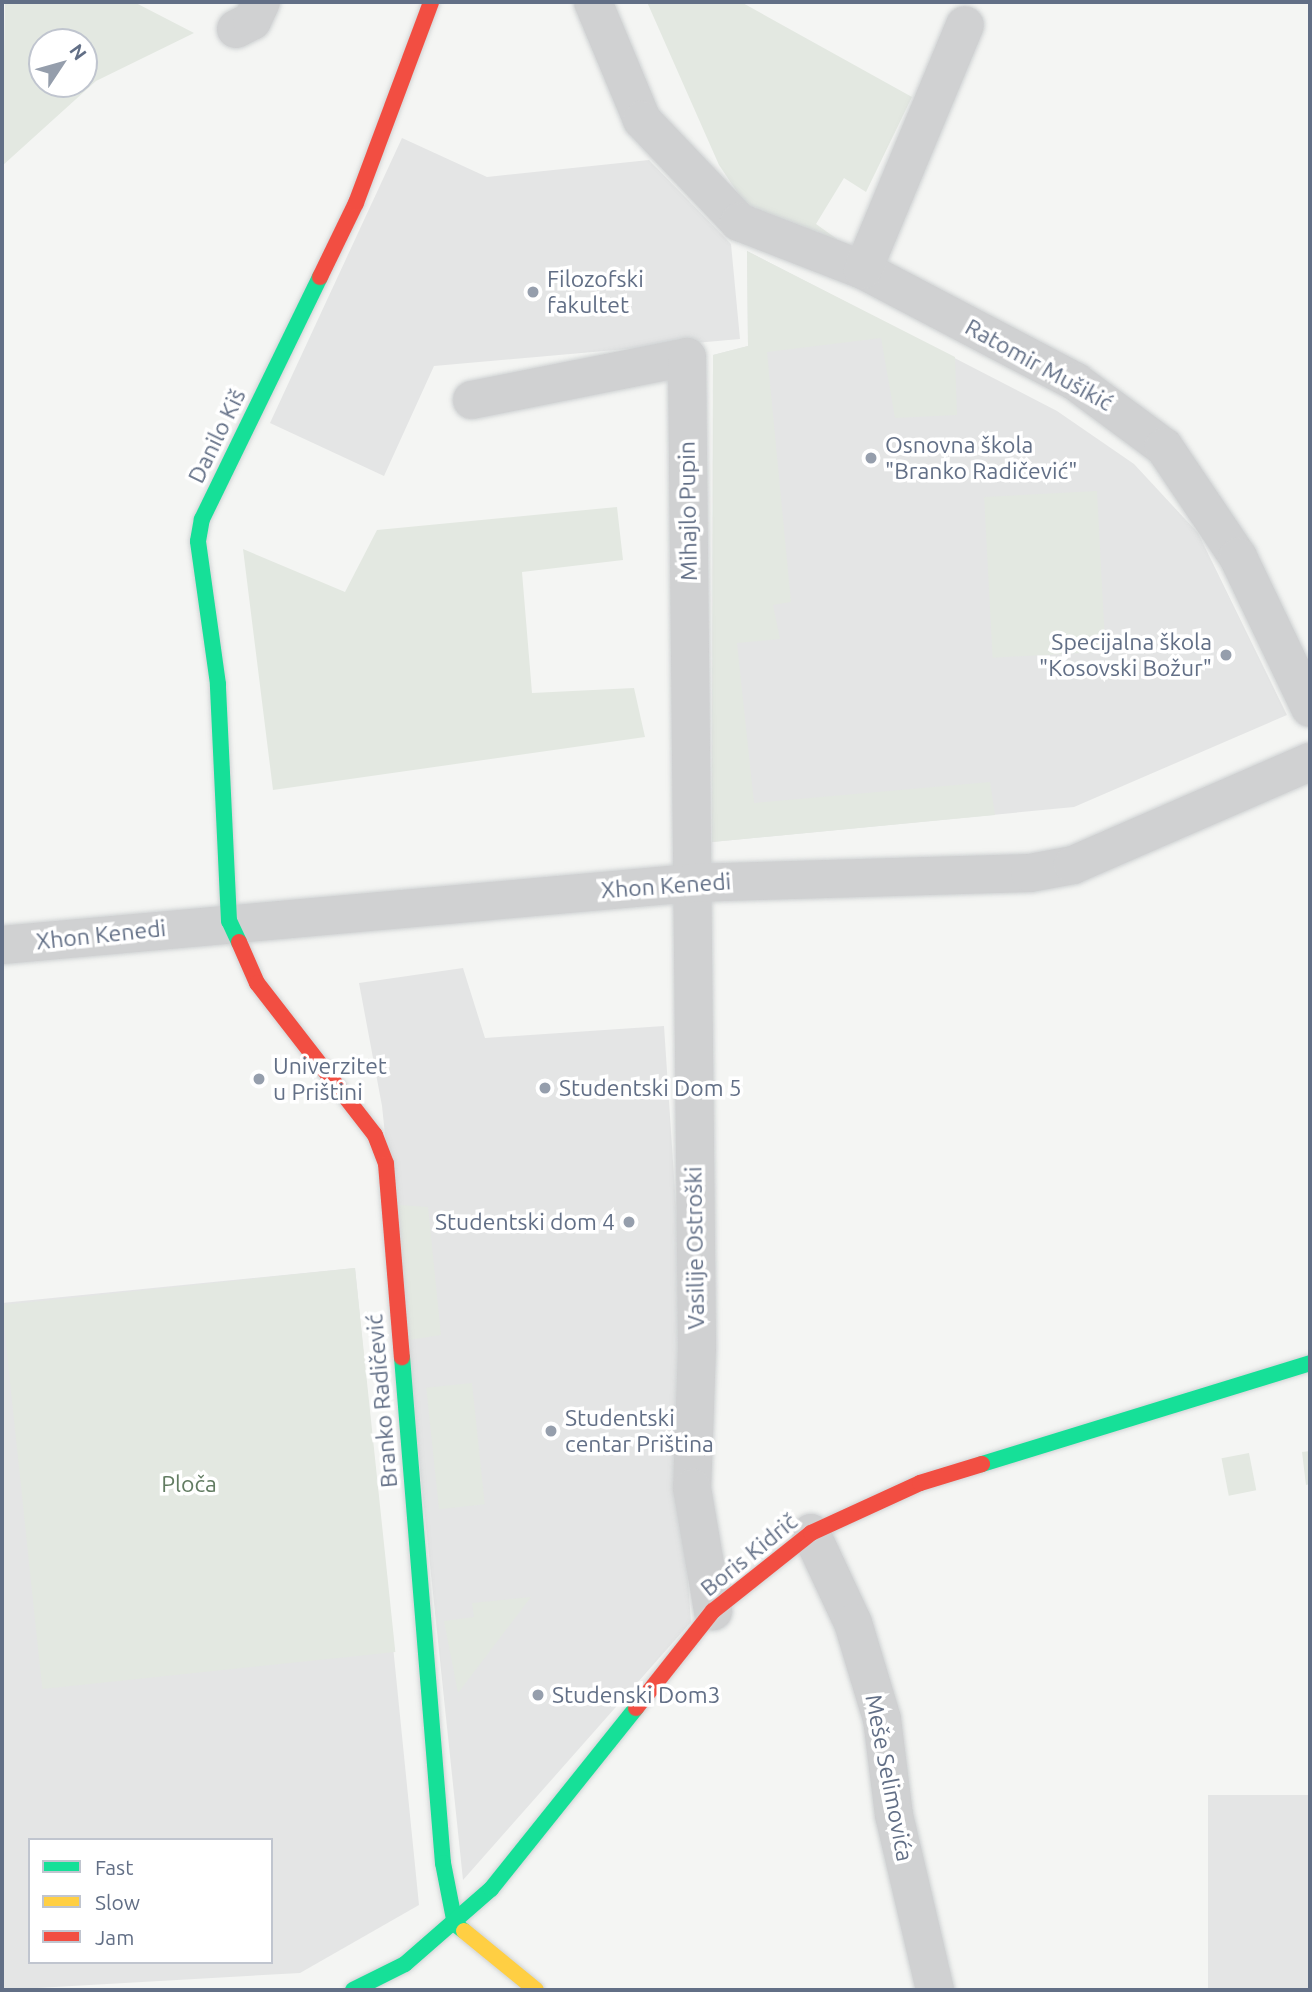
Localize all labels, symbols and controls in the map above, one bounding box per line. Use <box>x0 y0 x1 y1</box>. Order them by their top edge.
north arrow <box>28 28 98 98</box>
text: N <box>65 40 91 64</box>
place label: Filozofski fakultet <box>547 265 644 319</box>
marker: Filozofski fakultet <box>525 284 541 300</box>
street label: Ratomir Mušikić <box>960 313 1118 417</box>
street label: Danilo Kiš <box>182 384 252 488</box>
place label: Osnovna škola "Branko Radičević" <box>885 431 1078 485</box>
street label: Mihajlo Pupin <box>673 441 703 581</box>
marker: Osnovna škola "Branko Radičević" <box>863 450 879 466</box>
place label: Specijalna škola "Kosovski Božur" <box>1039 628 1212 682</box>
marker: Specijalna škola "Kosovski Božur" <box>1218 647 1234 663</box>
street label: Xhon Kenedi <box>600 868 732 904</box>
street label: Xhon Kenedi <box>35 914 167 956</box>
place label: Univerzitet u Prištini <box>273 1052 387 1106</box>
marker: Univerzitet u Prištini <box>251 1071 267 1087</box>
place label: Studentski Dom 5 <box>559 1074 742 1102</box>
marker: Studentski Dom 5 <box>537 1080 553 1096</box>
street label: Vasilije Ostroški <box>680 1166 710 1330</box>
place label: Studentski dom 4 <box>435 1208 615 1236</box>
marker: Studentski dom 4 <box>621 1214 637 1230</box>
street label: Branko Radičević <box>361 1313 403 1489</box>
place label: Studentski centar Priština <box>565 1404 714 1458</box>
marker: Studentski centar Priština <box>543 1423 559 1439</box>
park label: Ploča <box>161 1470 217 1498</box>
street label: Boris Kidrič <box>695 1508 803 1602</box>
place label: Studenski Dom3 <box>552 1681 720 1709</box>
marker: Studenski Dom3 <box>530 1687 546 1703</box>
street label: Meše Selimovića <box>859 1692 919 1864</box>
legend <box>28 1838 273 1964</box>
text: Fast <box>95 1855 133 1879</box>
text: Slow <box>95 1890 140 1914</box>
text: Jam <box>95 1925 134 1949</box>

